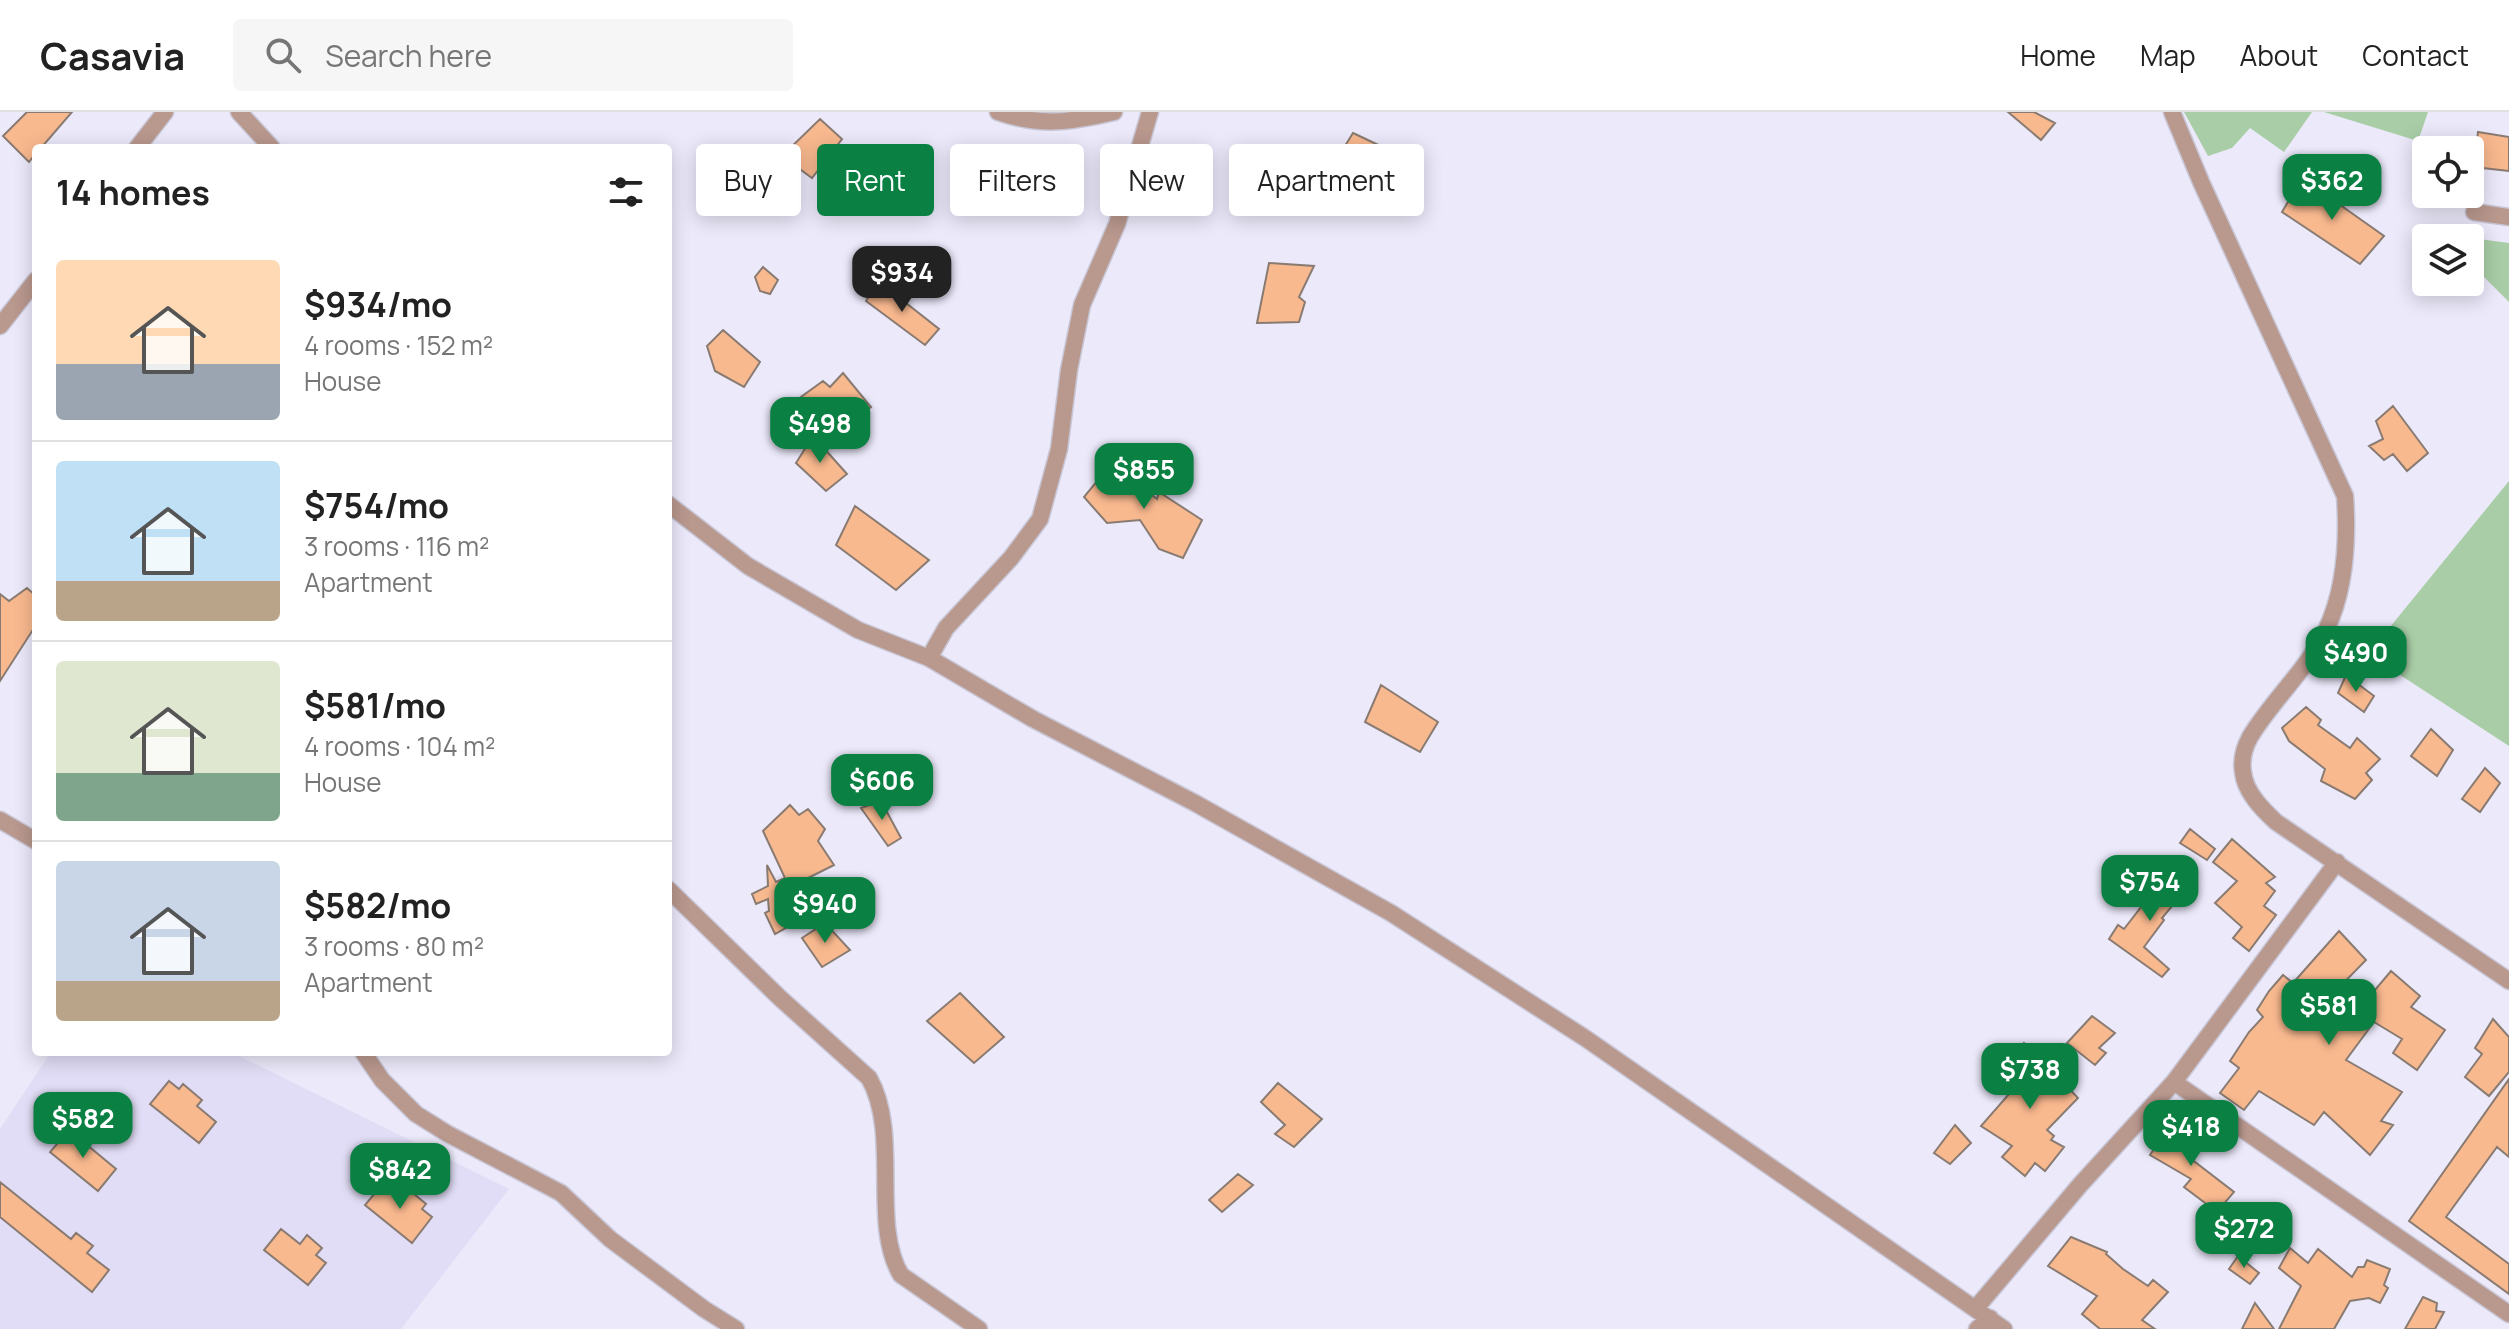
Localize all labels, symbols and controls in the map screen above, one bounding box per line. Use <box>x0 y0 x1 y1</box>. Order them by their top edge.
search box <box>233 19 793 91</box>
text: Casavia <box>40 29 185 81</box>
icon: search <box>261 33 305 77</box>
text: Search here <box>325 35 492 76</box>
text: Home <box>2020 36 2096 74</box>
text: Map <box>2140 36 2196 74</box>
text: About <box>2240 36 2318 74</box>
text: Contact <box>2362 36 2469 74</box>
map controls <box>2412 136 2484 296</box>
button: locate <box>2412 136 2484 208</box>
chip: Buy <box>696 144 801 216</box>
chip: Rent <box>817 144 934 216</box>
chip: Filters <box>950 144 1084 216</box>
chip: New <box>1100 144 1213 216</box>
chip: Apartment <box>1229 144 1424 216</box>
pin: $362 <box>2285 154 2379 222</box>
text: $362 <box>2300 162 2364 198</box>
text: 14 homes <box>56 169 210 215</box>
icon: filters <box>604 170 648 214</box>
button: layers <box>2412 224 2484 296</box>
pin: $934 <box>855 246 949 314</box>
text: $934 <box>870 254 934 290</box>
text: $934/mo <box>304 281 452 327</box>
icon: home <box>120 292 216 388</box>
text: 4 rooms · 152 m² <box>304 327 493 363</box>
text: House <box>304 363 381 399</box>
pin: $498 <box>773 397 867 465</box>
text: $498 <box>788 405 852 441</box>
pin: $855 <box>1097 443 1191 511</box>
text: $855 <box>1113 451 1175 487</box>
text: $754/mo <box>304 482 449 528</box>
icon: home <box>120 493 216 589</box>
text: 3 rooms · 116 m² <box>304 528 490 564</box>
text: Apartment <box>304 564 433 600</box>
pin: $490 <box>2309 626 2403 694</box>
text: $490 <box>2324 634 2388 670</box>
text: $581/mo <box>304 682 446 728</box>
icon: home <box>120 693 216 789</box>
text: 4 rooms · 104 m² <box>304 728 495 764</box>
pin: $606 <box>835 754 929 822</box>
text: $606 <box>849 762 915 798</box>
text: House <box>304 764 381 800</box>
pin: $754 <box>2103 855 2197 923</box>
text: $754 <box>2119 863 2181 899</box>
pin: $940 <box>778 877 872 945</box>
text: $582/mo <box>304 882 451 928</box>
text: $940 <box>792 885 858 921</box>
icon: home <box>120 893 216 989</box>
text: 3 rooms · 80 m² <box>304 928 484 964</box>
text: Apartment <box>304 964 433 1000</box>
pin: $581 <box>2282 979 2376 1047</box>
text: $581 <box>2300 987 2358 1023</box>
pin: $738 <box>1983 1043 2077 1111</box>
text: $738 <box>1999 1051 2061 1087</box>
pin: $582 <box>36 1092 130 1160</box>
text: $582 <box>52 1100 114 1136</box>
pin: $418 <box>2144 1100 2238 1168</box>
text: $418 <box>2161 1108 2221 1144</box>
pin: $842 <box>353 1143 447 1211</box>
text: $842 <box>368 1151 432 1187</box>
pin: $272 <box>2197 1202 2291 1270</box>
text: $272 <box>2213 1210 2275 1246</box>

